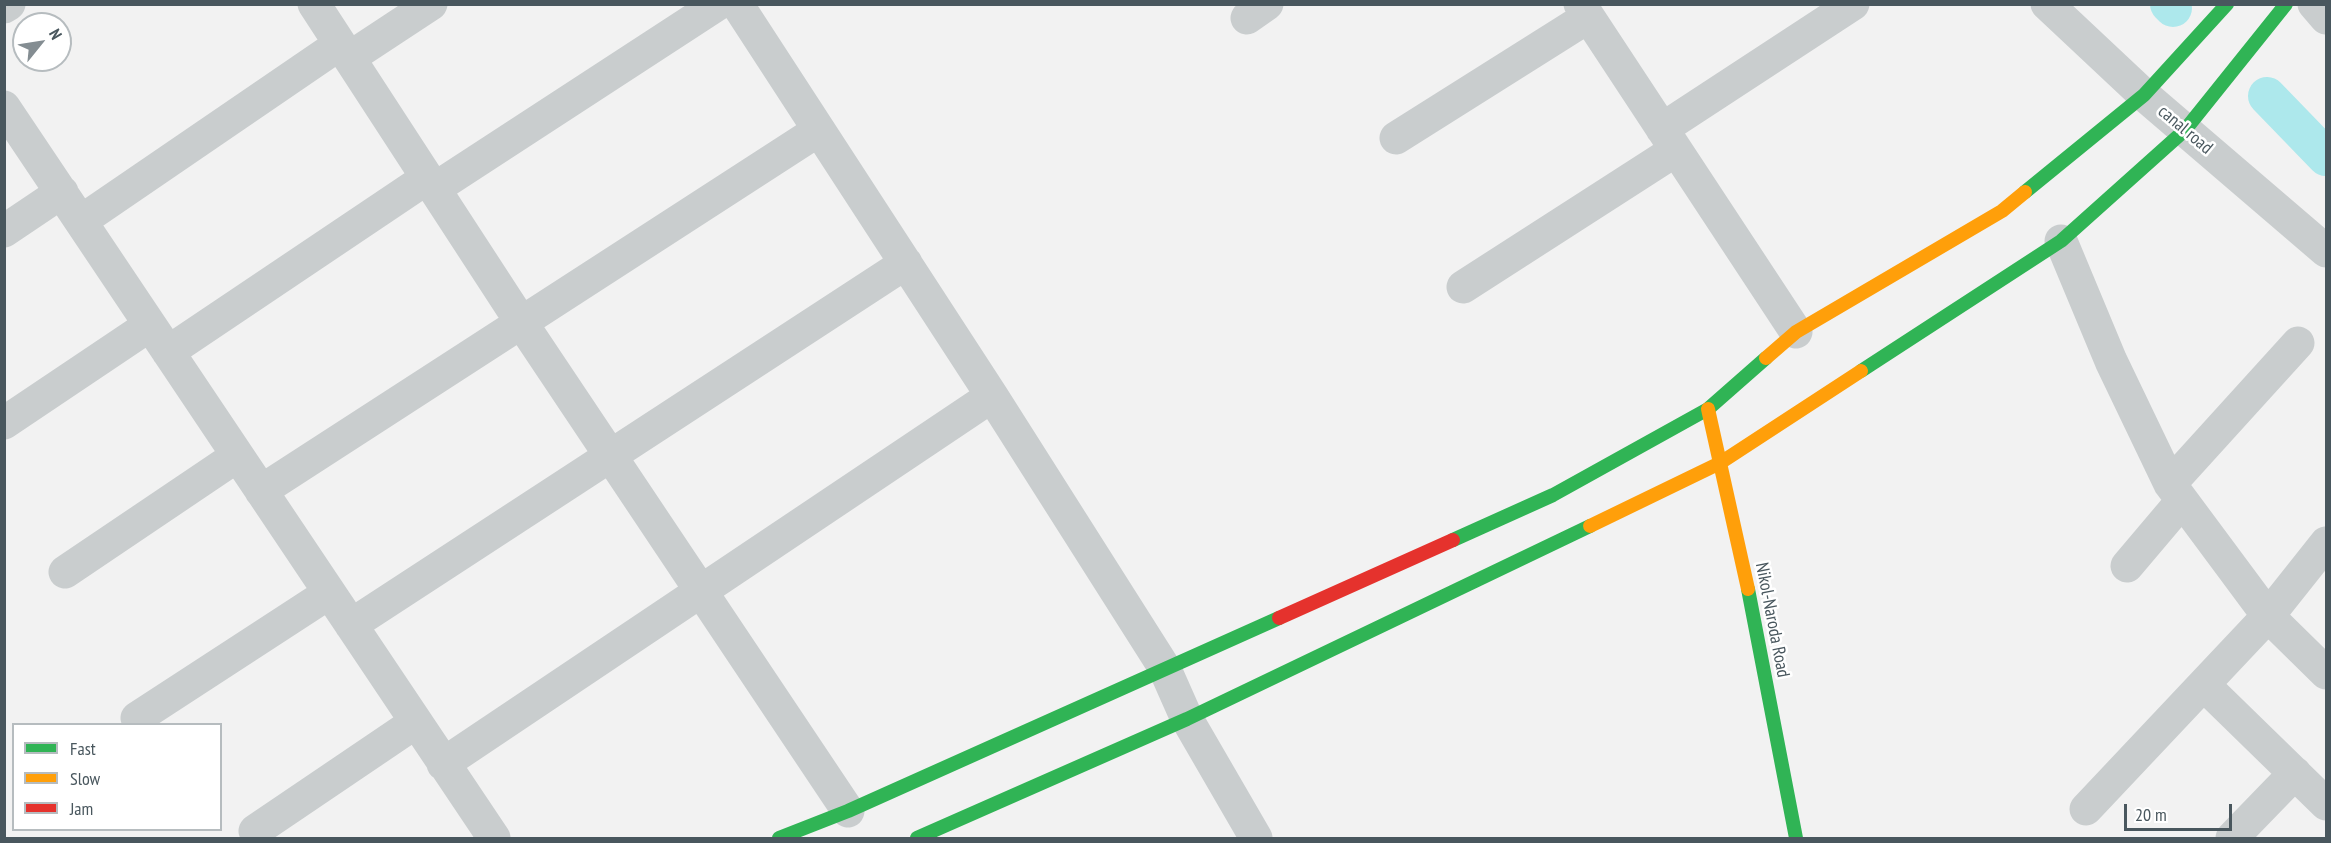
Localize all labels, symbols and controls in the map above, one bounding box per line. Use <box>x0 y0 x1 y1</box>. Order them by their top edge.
north arrow <box>12 12 72 72</box>
text: N <box>45 25 67 43</box>
street label: canal road <box>2153 101 2217 159</box>
street label: Nikol-Naroda Road <box>1750 561 1794 679</box>
legend <box>12 723 222 831</box>
text: Fast <box>70 737 96 760</box>
text: Slow <box>70 767 100 790</box>
scale bar <box>2127 792 2235 830</box>
text: Jam <box>70 797 93 820</box>
text: 20 m <box>2135 803 2167 826</box>

